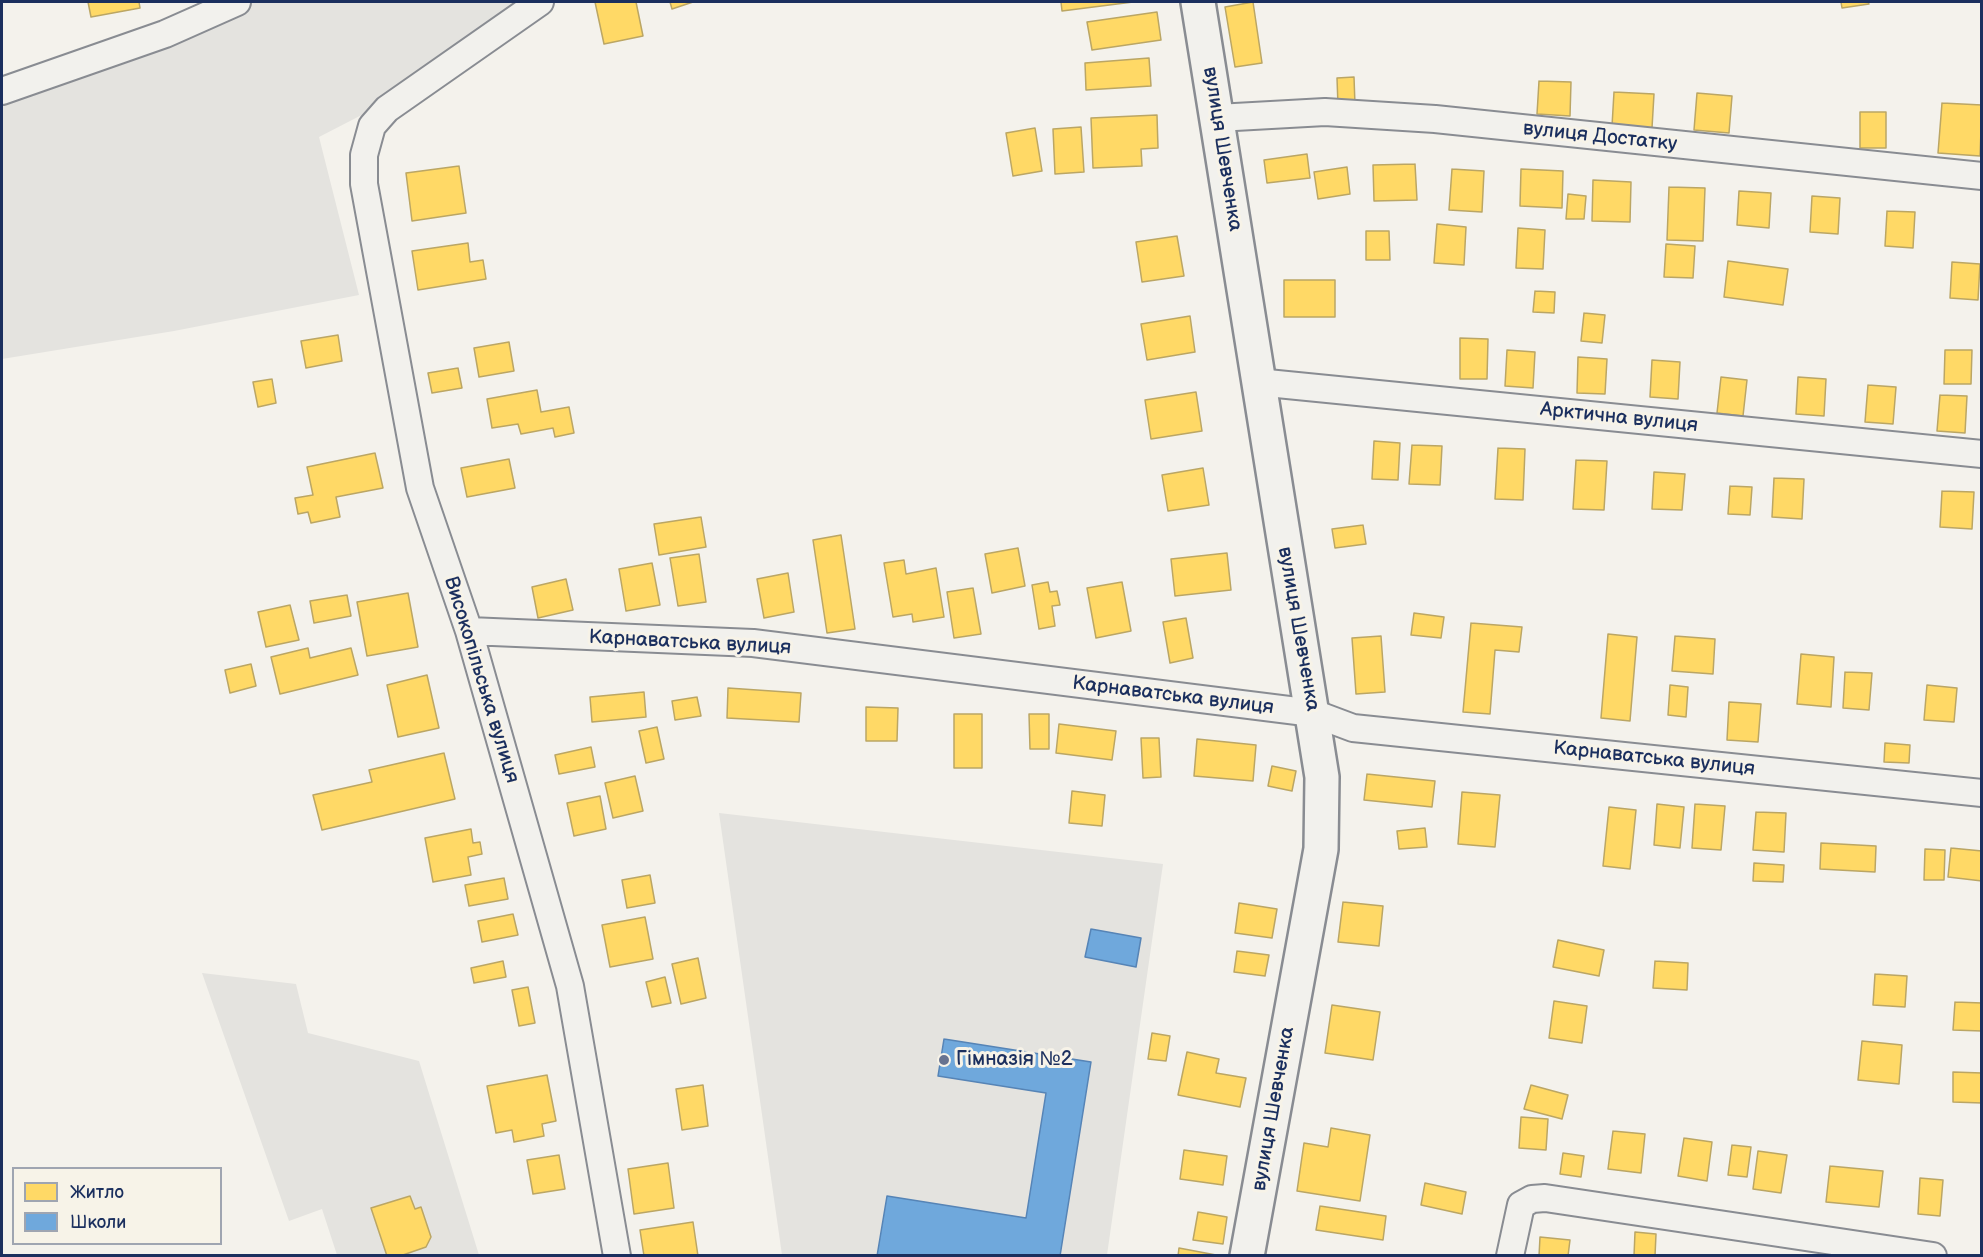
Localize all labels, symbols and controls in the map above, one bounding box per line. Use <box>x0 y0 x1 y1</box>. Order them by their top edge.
street label: вулиця Шевченка <box>1197 65 1247 233</box>
street label: вулиця Достатку <box>1522 117 1678 157</box>
street label: Арктична вулиця <box>1539 398 1699 438</box>
street label: вулиця Шевченка <box>1272 545 1324 713</box>
street label: Високопільська вулиця <box>438 574 524 786</box>
street label: Карнаватська вулиця <box>588 626 792 660</box>
street label: Карнаватська вулиця <box>1071 672 1275 720</box>
street label: Карнаватська вулиця <box>1552 736 1756 782</box>
street label: вулиця Шевченка <box>1248 1025 1300 1193</box>
place label: Гімназія №2 <box>956 1048 1073 1072</box>
marker: Гімназія №2 <box>937 1053 951 1067</box>
legend <box>12 1167 222 1245</box>
text: Житло <box>70 1182 124 1203</box>
text: Школи <box>70 1212 126 1233</box>

